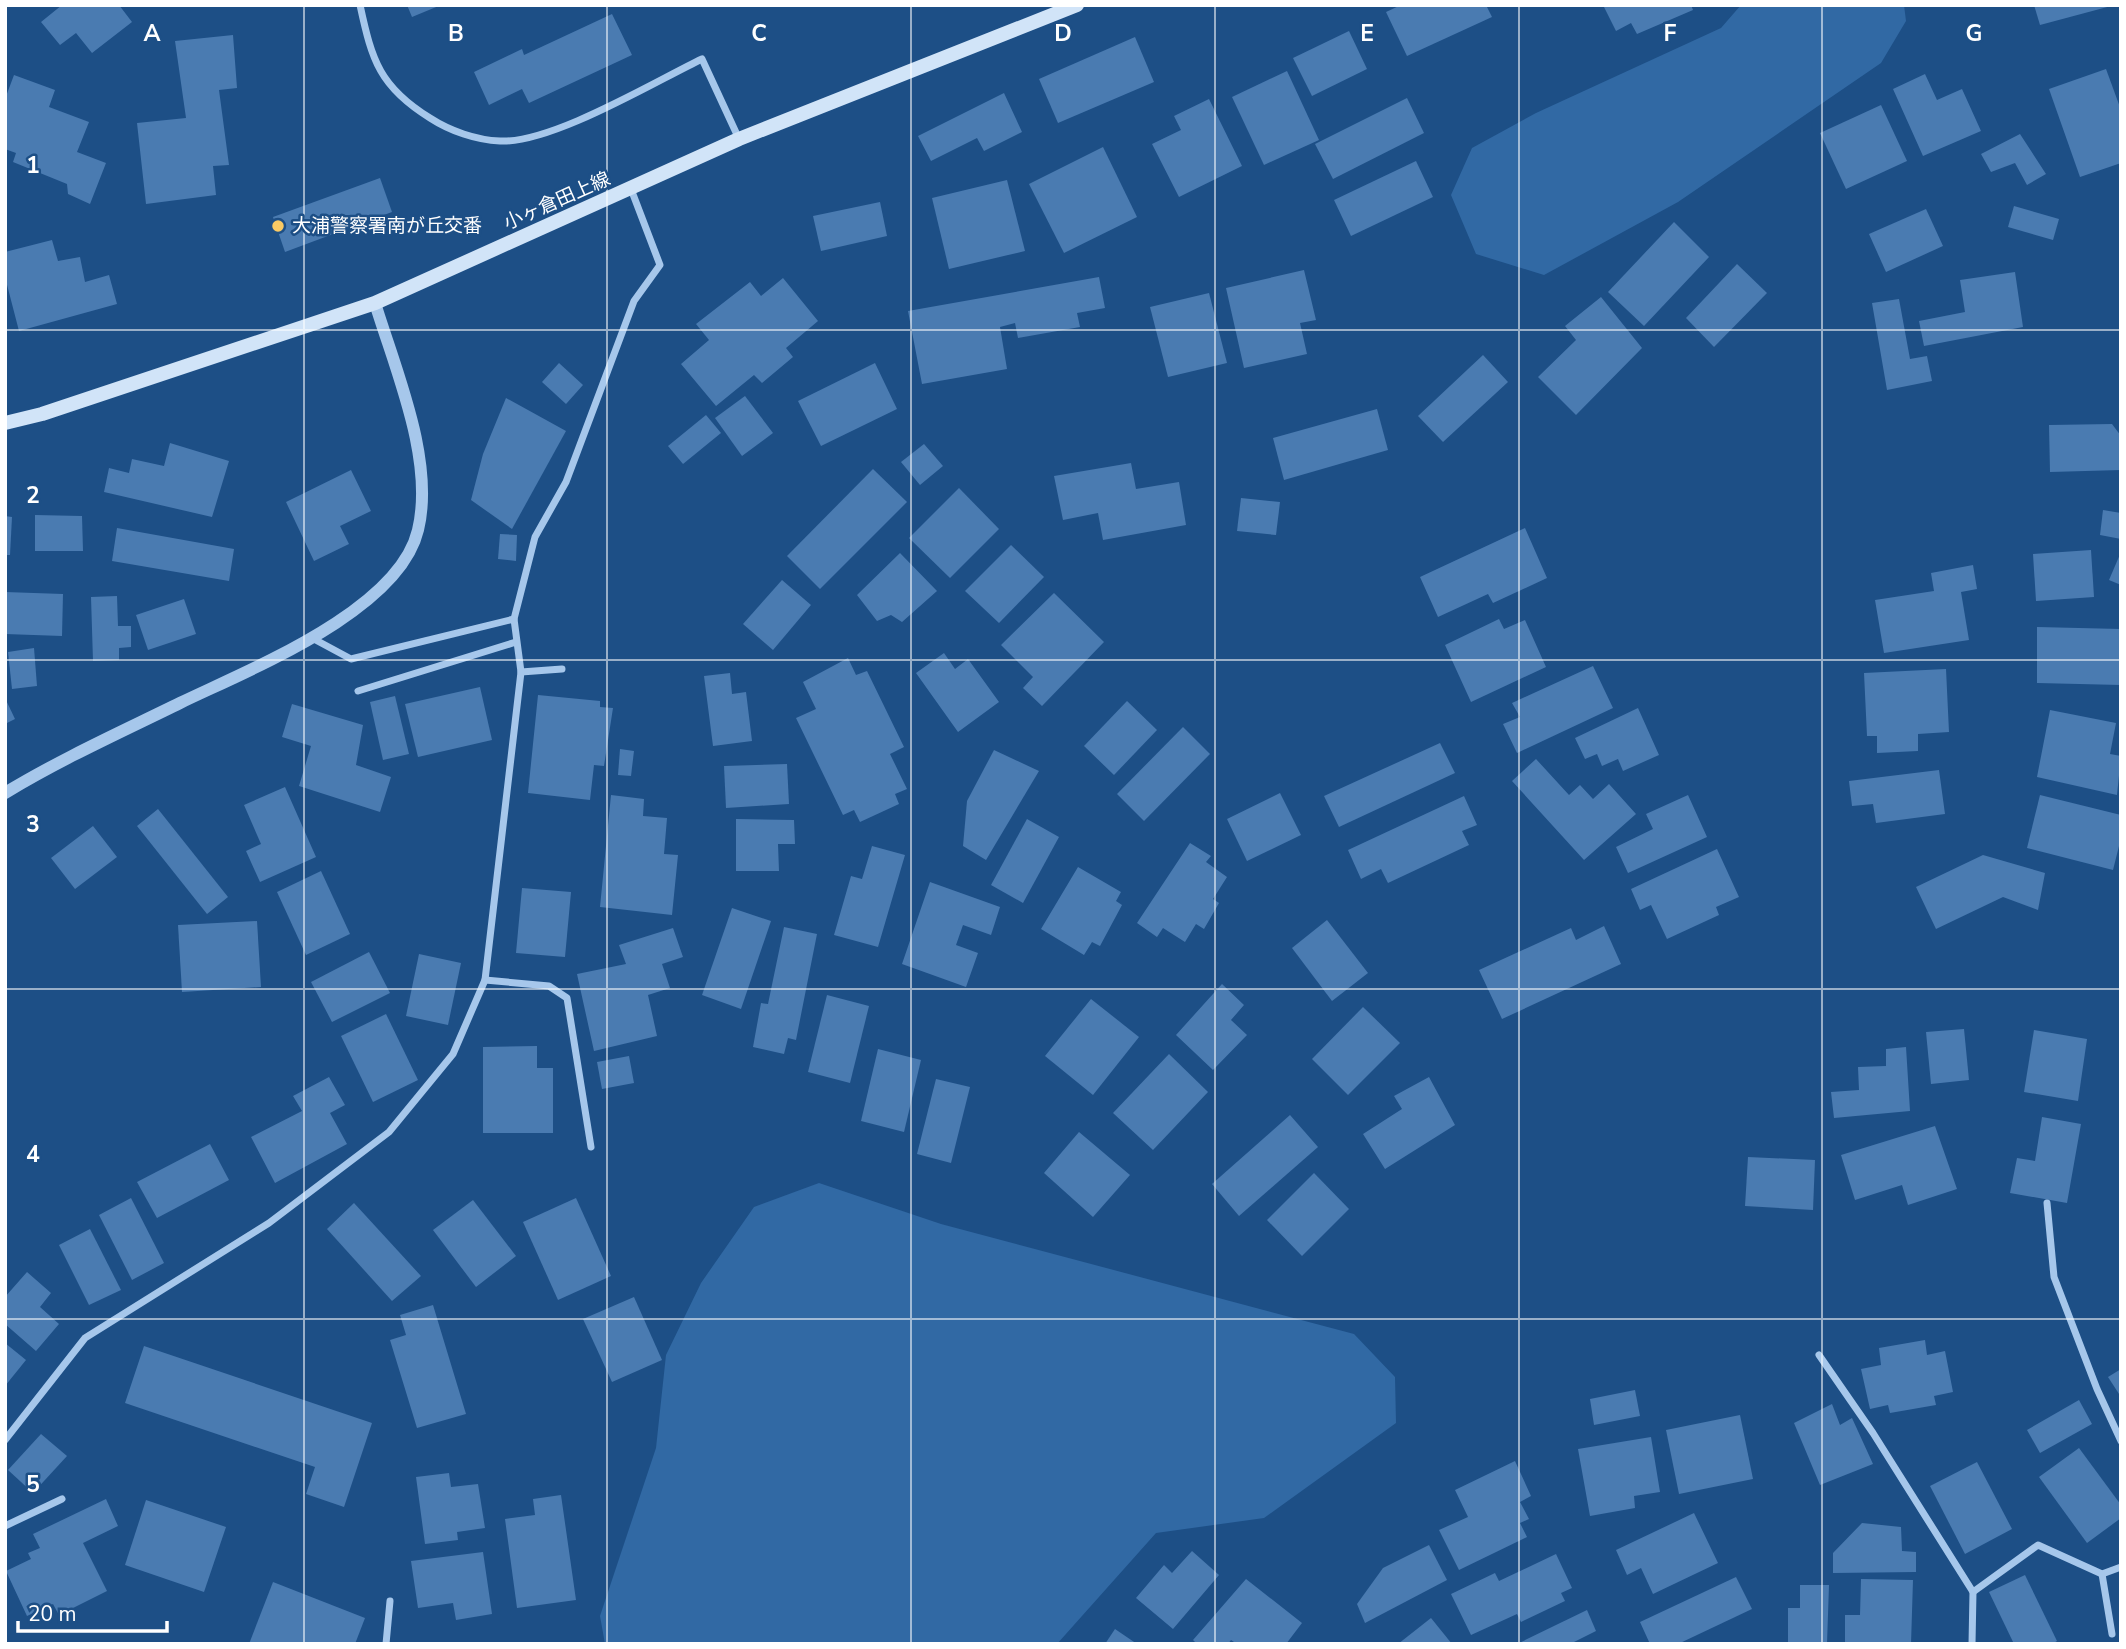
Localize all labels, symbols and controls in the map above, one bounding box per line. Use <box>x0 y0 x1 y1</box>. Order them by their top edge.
text: A <box>143 18 161 49</box>
text: B <box>448 18 464 49</box>
text: C <box>751 18 767 49</box>
text: D <box>1054 18 1072 49</box>
text: E <box>1360 18 1374 49</box>
text: F <box>1664 18 1677 49</box>
text: G <box>1966 18 1982 49</box>
text: 1 <box>26 150 40 181</box>
street label: 小ヶ倉田上線 <box>500 166 614 236</box>
place label: 大浦警察署南が丘交番 <box>292 213 482 239</box>
marker: 大浦警察署南が丘交番 <box>270 218 286 234</box>
text: 2 <box>26 480 40 511</box>
text: 3 <box>26 809 40 840</box>
text: 4 <box>26 1139 40 1170</box>
text: 5 <box>26 1469 40 1500</box>
scale bar <box>18 1590 166 1634</box>
text: 20 m <box>28 1600 77 1628</box>

